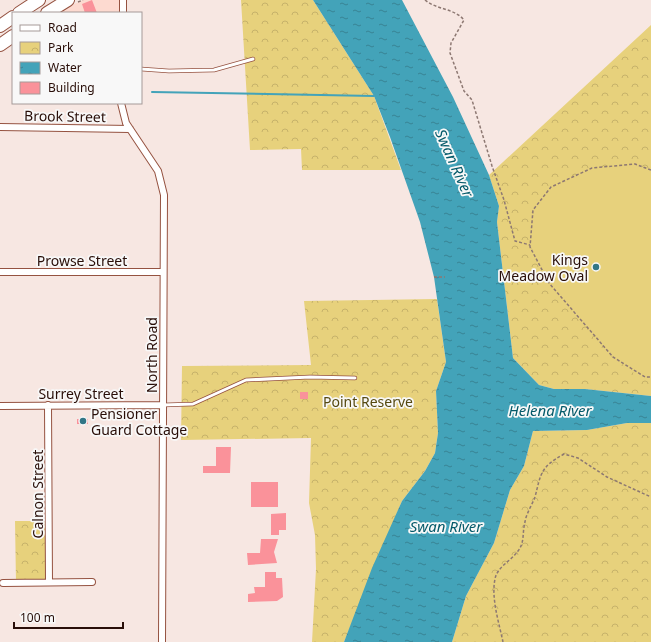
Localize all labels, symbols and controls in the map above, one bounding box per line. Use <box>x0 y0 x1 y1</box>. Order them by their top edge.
legend <box>12 12 142 104</box>
text: Road <box>48 19 77 36</box>
text: Park <box>48 39 74 56</box>
text: Water <box>48 59 82 76</box>
text: Building <box>48 79 95 96</box>
street label: Brook Street <box>24 106 106 126</box>
water label: Swan River <box>431 126 479 201</box>
place label: Kings Meadow Oval <box>499 250 588 285</box>
street label: Prowse Street <box>37 251 127 270</box>
marker: Kings Meadow Oval <box>591 262 601 272</box>
street label: North Road <box>142 317 161 393</box>
street label: Surrey Street <box>38 384 124 403</box>
park label: Point Reserve <box>323 392 413 411</box>
water label: Helena River <box>508 400 593 420</box>
place label: Pensioner Guard Cottage <box>91 404 187 439</box>
marker: Pensioner Guard Cottage <box>78 416 88 426</box>
street label: Calnon Street <box>28 450 47 538</box>
water label: Swan River <box>410 516 483 536</box>
scale bar <box>14 604 123 630</box>
text: 100 m <box>20 609 55 626</box>

